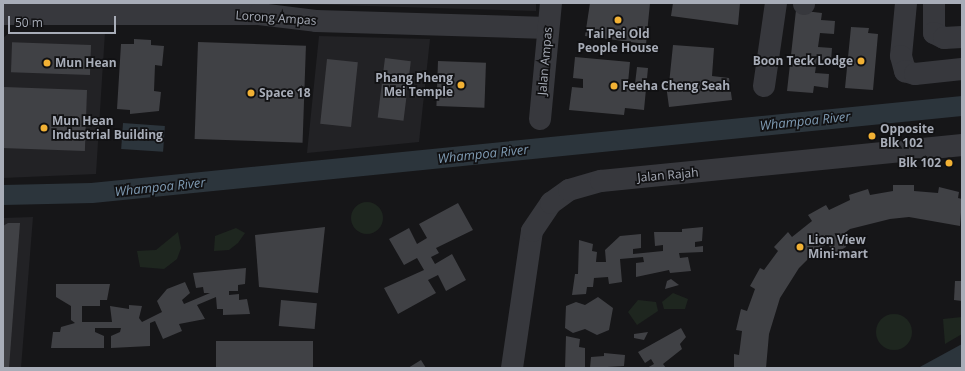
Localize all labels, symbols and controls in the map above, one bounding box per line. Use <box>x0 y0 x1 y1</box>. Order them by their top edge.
scale bar <box>10 8 118 34</box>
street label: Lorong Ampas <box>235 8 317 28</box>
text: 50 m <box>15 14 43 31</box>
marker: Tai Pei Old People House <box>613 15 623 25</box>
street label: Jalan Ampas <box>535 26 555 96</box>
place label: Tai Pei Old People House <box>577 27 659 55</box>
place label: Boon Teck Lodge <box>753 54 853 68</box>
place label: Mun Hean <box>55 56 117 70</box>
marker: Boon Teck Lodge <box>856 56 866 66</box>
marker: Mun Hean <box>42 58 52 68</box>
place label: Phang Pheng Mei Temple <box>375 71 453 99</box>
place label: Feeha Cheng Seah <box>622 79 730 93</box>
marker: Phang Pheng Mei Temple <box>456 80 466 90</box>
marker: Feeha Cheng Seah <box>609 81 619 91</box>
place label: Space 18 <box>259 86 311 100</box>
marker: Space 18 <box>246 88 256 98</box>
water label: Whampoa River <box>759 108 851 134</box>
place label: Mun Hean Industrial Building <box>52 114 163 142</box>
place label: Opposite Blk 102 <box>880 122 934 150</box>
marker: Mun Hean Industrial Building <box>39 123 49 133</box>
marker: Opposite Blk 102 <box>867 131 877 141</box>
water label: Whampoa River <box>437 141 529 167</box>
place label: Blk 102 <box>898 156 941 170</box>
marker: Blk 102 <box>944 158 954 168</box>
street label: Jalan Rajah <box>637 165 699 185</box>
water label: Whampoa River <box>114 174 206 200</box>
place label: Lion View Mini-mart <box>808 233 868 261</box>
marker: Lion View Mini-mart <box>795 242 805 252</box>

